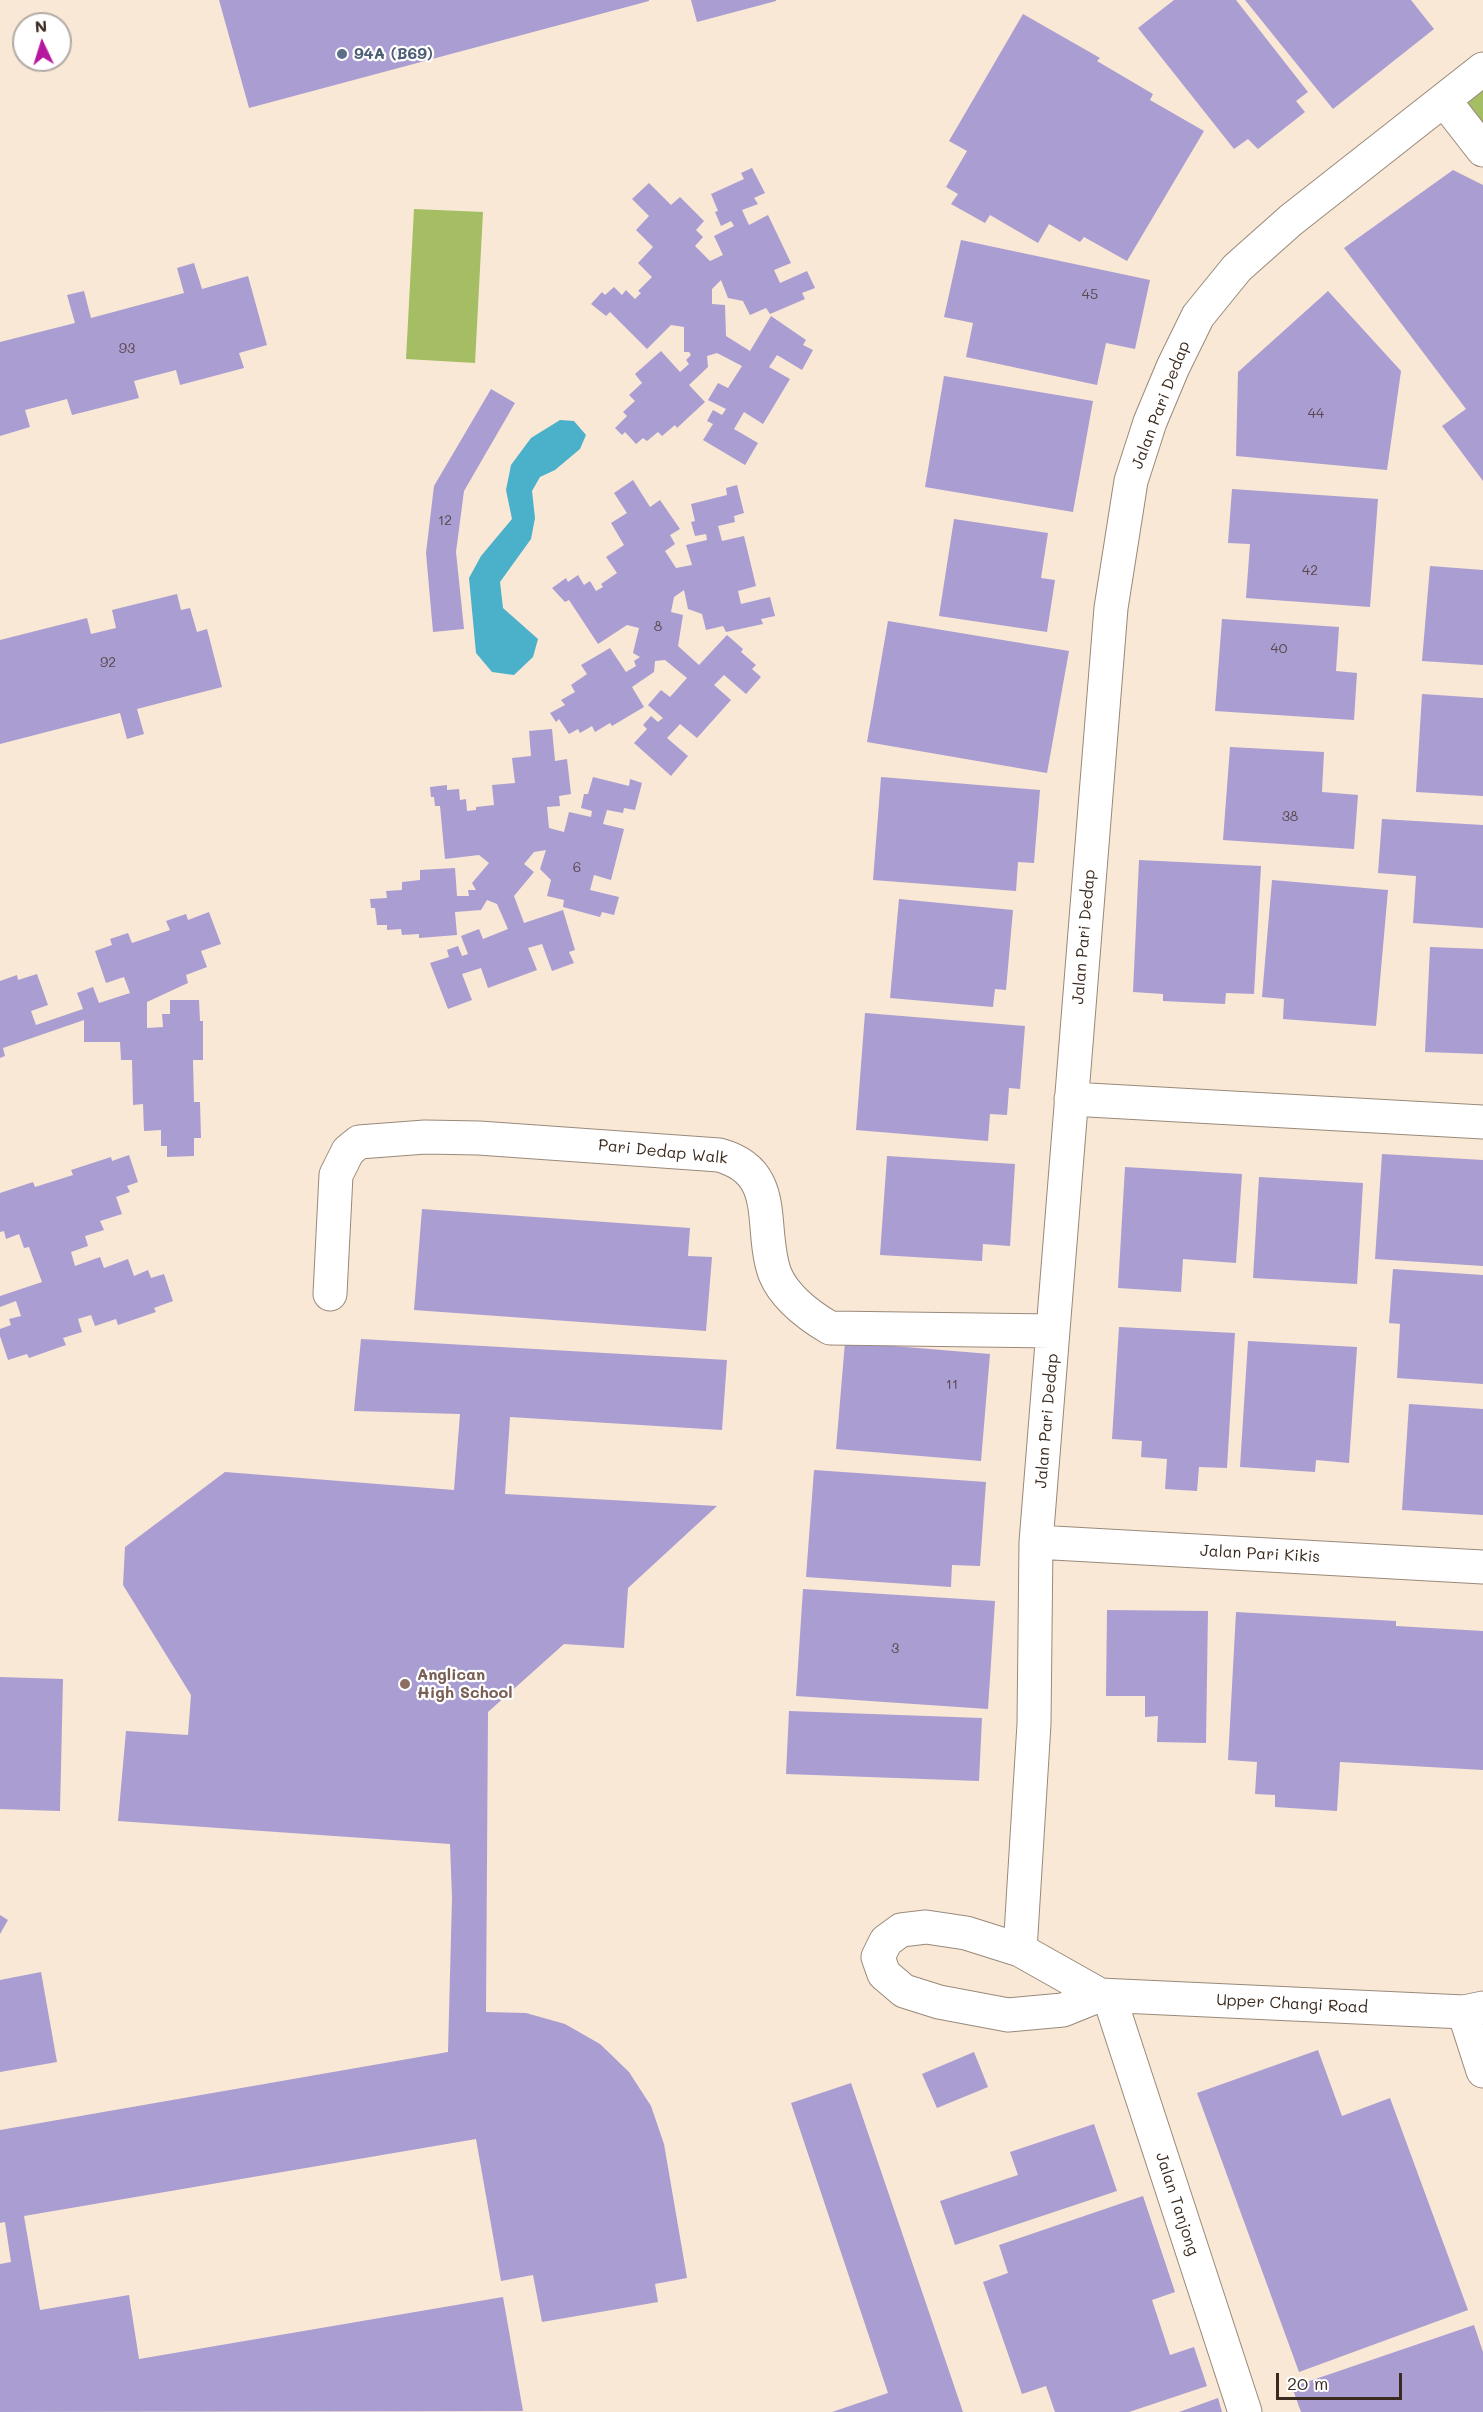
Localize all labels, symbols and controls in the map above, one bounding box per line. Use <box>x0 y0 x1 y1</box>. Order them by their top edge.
north arrow <box>12 12 72 72</box>
text: N <box>34 15 48 36</box>
place label: 94A (B69) <box>354 44 433 64</box>
marker: 94A (B69) <box>335 47 349 61</box>
house number: 45 <box>1082 287 1098 303</box>
street label: Jalan Pari Dedap <box>1128 338 1194 472</box>
house number: 93 <box>119 341 135 357</box>
house number: 44 <box>1308 406 1324 422</box>
house number: 12 <box>438 513 452 529</box>
house number: 42 <box>1302 563 1318 579</box>
house number: 8 <box>654 619 662 635</box>
house number: 40 <box>1271 641 1287 657</box>
house number: 92 <box>100 655 116 671</box>
house number: 38 <box>1282 809 1298 825</box>
house number: 6 <box>573 860 581 876</box>
street label: Jalan Pari Dedap <box>1069 869 1099 1005</box>
street label: Pari Dedap Walk <box>597 1136 729 1168</box>
street label: Jalan Pari Dedap <box>1032 1353 1062 1489</box>
house number: 11 <box>946 1377 958 1393</box>
street label: Jalan Pari Kikis <box>1199 1541 1321 1567</box>
house number: 3 <box>891 1641 899 1657</box>
place label: Anglican High School <box>417 1665 513 1703</box>
marker: Anglican High School <box>398 1677 412 1691</box>
street label: Upper Changi Road <box>1216 1990 1368 2018</box>
street label: Jalan Tanjong <box>1151 2150 1203 2258</box>
scale bar <box>1279 2361 1405 2399</box>
text: 20 m <box>1287 2371 1328 2395</box>

